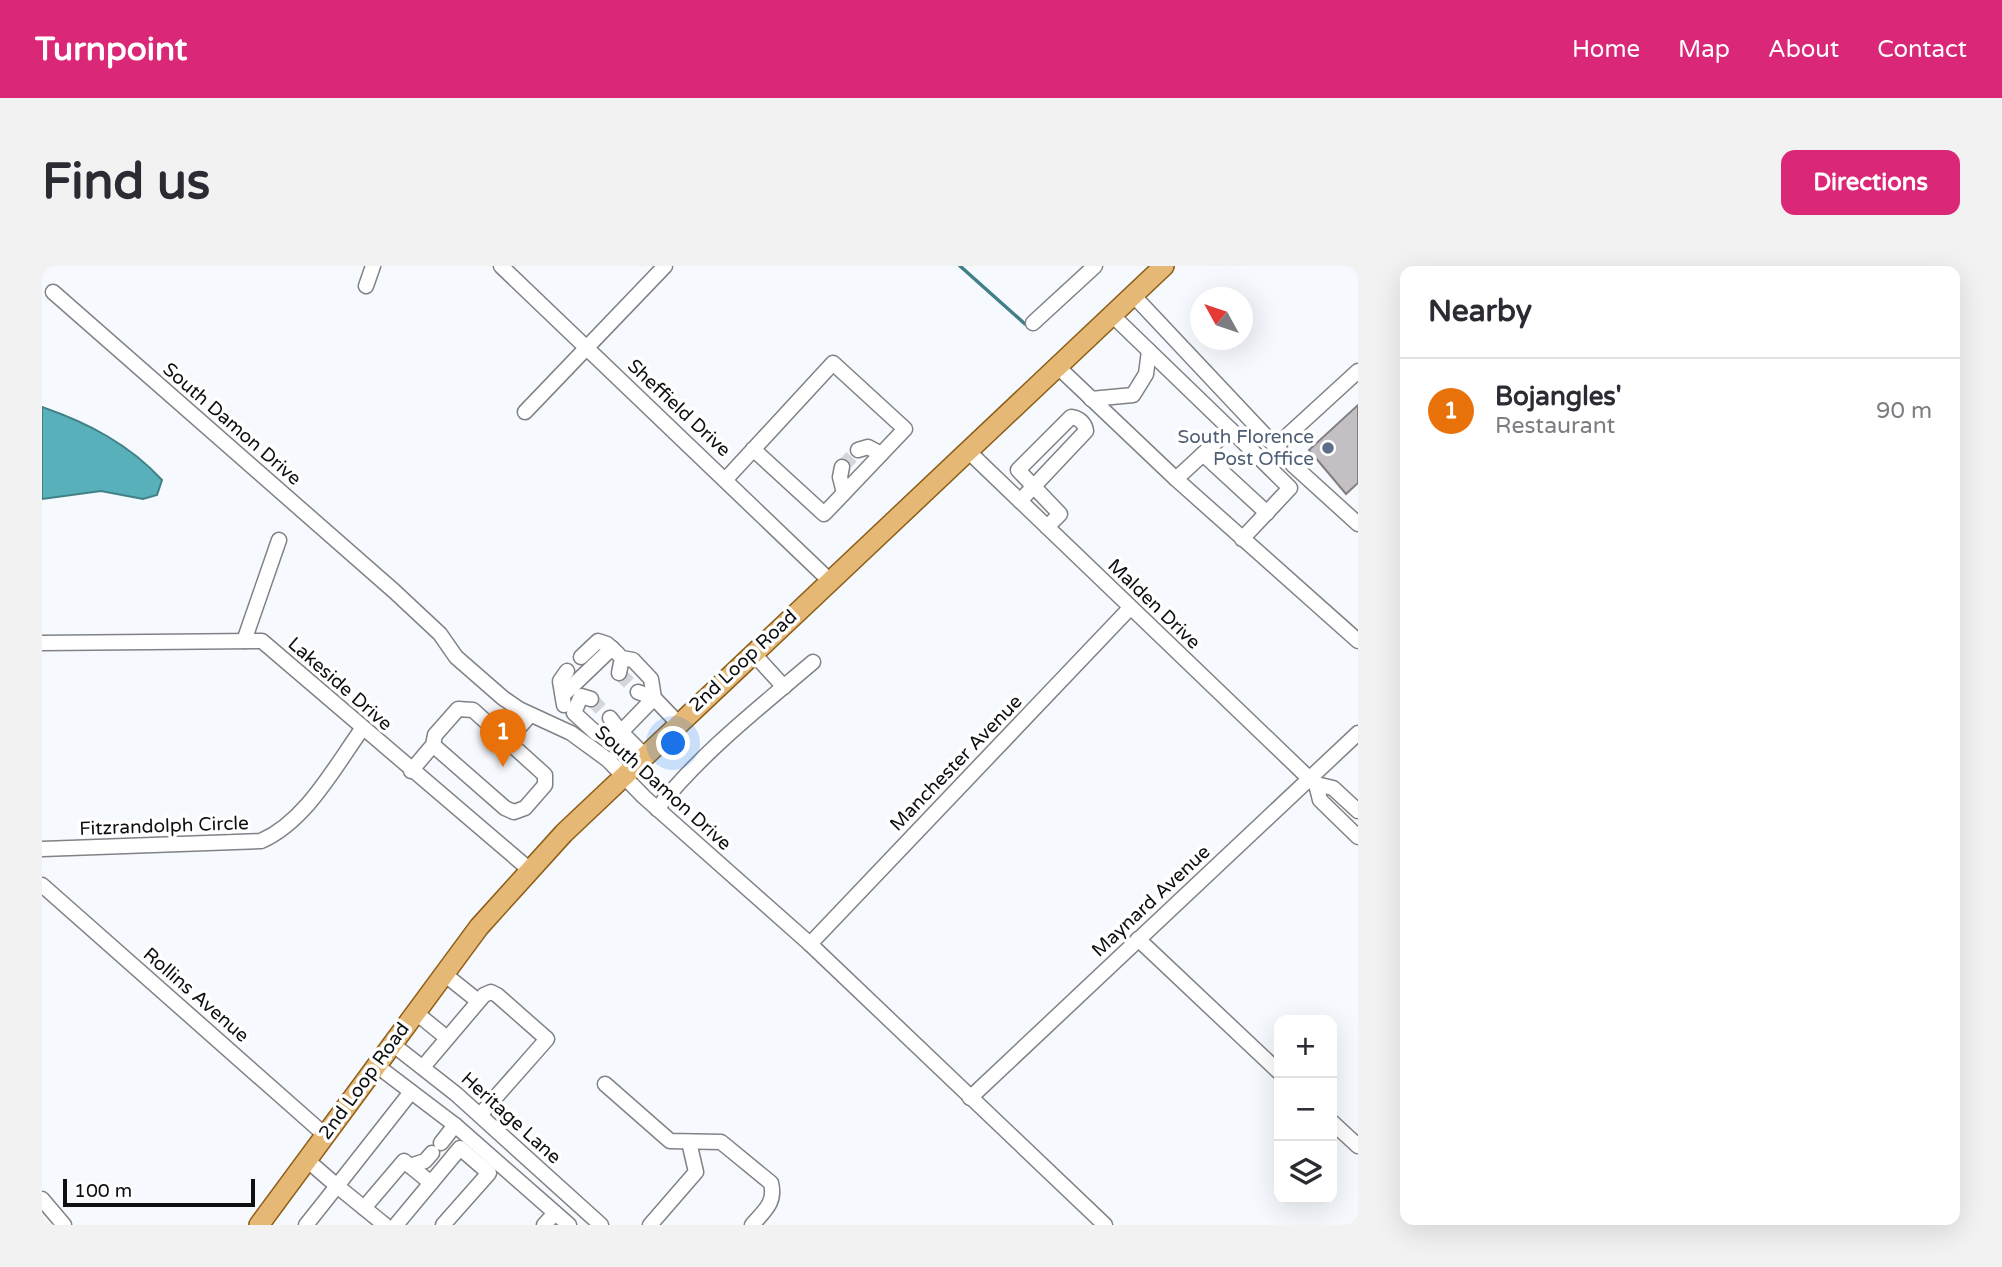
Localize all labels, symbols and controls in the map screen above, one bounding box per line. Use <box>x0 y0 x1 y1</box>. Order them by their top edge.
text: Turnpoint <box>35 30 187 69</box>
text: Home <box>1572 35 1640 64</box>
text: Map <box>1678 35 1730 64</box>
text: About <box>1768 35 1839 64</box>
text: Contact <box>1877 35 1967 64</box>
button: Directions <box>1781 150 1960 215</box>
text: Find us <box>42 153 210 212</box>
north arrow <box>1190 287 1253 350</box>
text: Nearby <box>1428 293 1532 330</box>
street label: Sheffield Drive <box>623 355 735 461</box>
street label: South Damon Drive <box>158 358 306 490</box>
text: Bojangles' <box>1495 381 1622 412</box>
text: 1 <box>1444 397 1458 425</box>
text: 90 m <box>1876 397 1932 425</box>
text: Restaurant <box>1495 412 1615 440</box>
place label: South Florence Post Office <box>1178 426 1314 470</box>
marker: South Florence Post Office <box>1320 440 1336 456</box>
street label: Malden Drive <box>1103 554 1205 654</box>
street label: 2nd Loop Road <box>685 605 801 717</box>
street label: Lakeside Drive <box>283 633 397 735</box>
street label: Manchester Avenue <box>885 691 1027 835</box>
pin: 1 <box>480 709 526 767</box>
street label: South Damon Drive <box>590 721 736 855</box>
your location <box>656 726 690 760</box>
street label: Fitzrandolph Circle <box>79 812 249 840</box>
street label: Maynard Avenue <box>1087 841 1215 961</box>
street label: Rollins Avenue <box>139 943 253 1047</box>
map controls <box>1274 1015 1337 1204</box>
button: + <box>1274 1015 1337 1078</box>
street label: 2nd Loop Road <box>314 1018 414 1144</box>
street label: Heritage Lane <box>457 1068 565 1168</box>
button: − <box>1274 1078 1337 1141</box>
button: layers <box>1274 1141 1337 1204</box>
scale bar <box>63 1176 256 1208</box>
text: 100 m <box>74 1180 132 1202</box>

